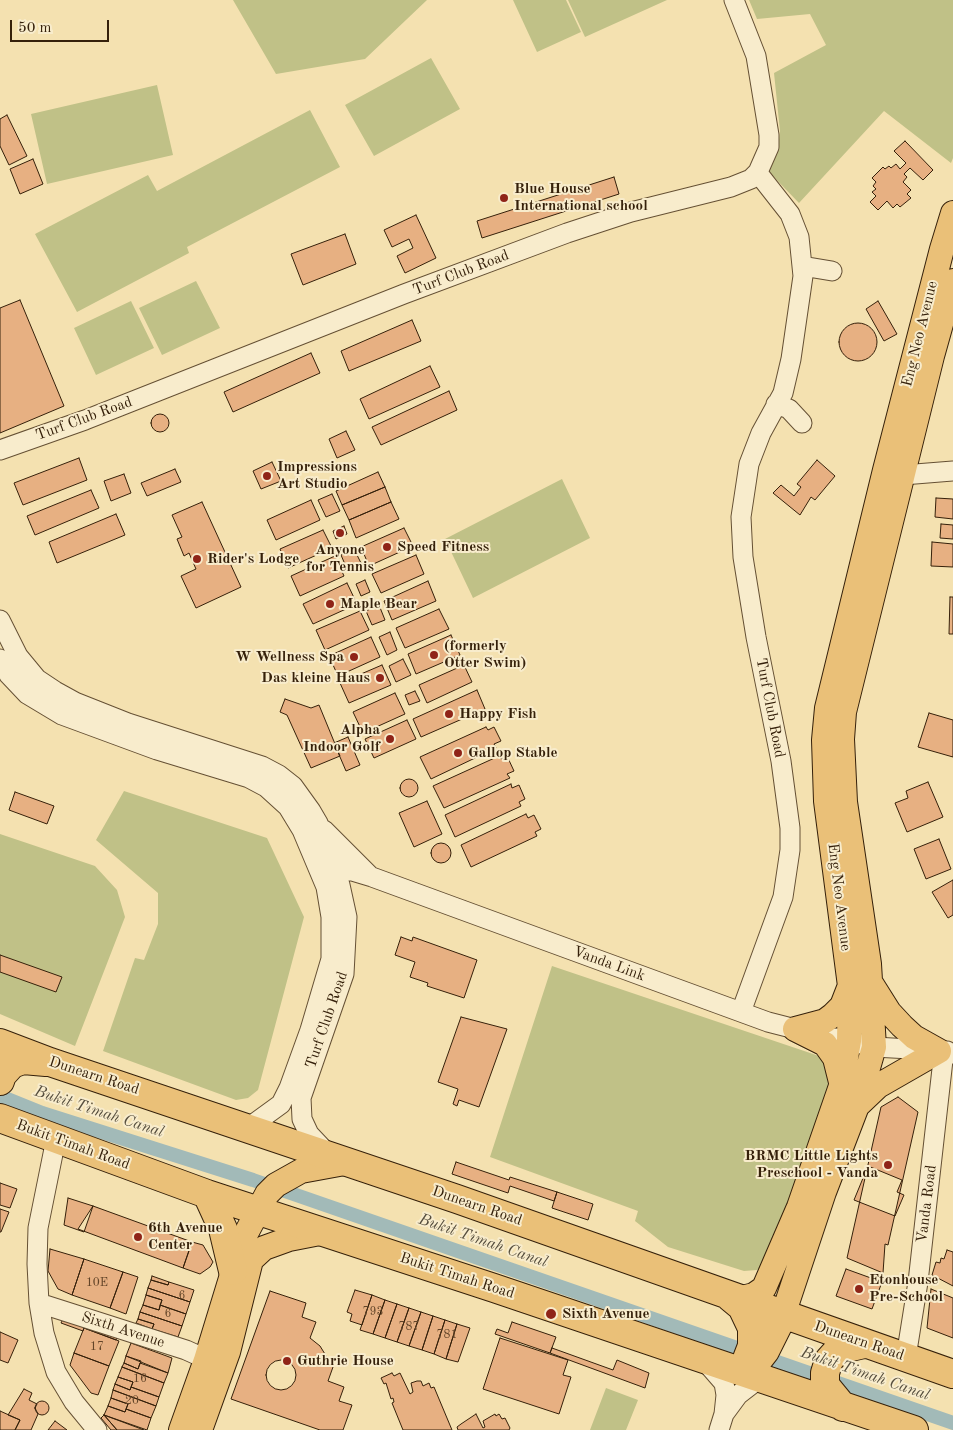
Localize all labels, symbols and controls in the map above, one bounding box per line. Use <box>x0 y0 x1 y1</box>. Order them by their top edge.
scale bar <box>12 10 111 42</box>
text: 50 m <box>18 21 52 36</box>
place label: Blue House International school <box>514 180 648 215</box>
marker: Blue House International school <box>498 192 510 204</box>
street label: Turf Club Road <box>410 246 512 300</box>
street label: Eng Neo Avenue <box>898 279 942 389</box>
street label: Turf Club Road <box>33 393 135 445</box>
place label: Impressions Art Studio <box>277 458 357 493</box>
marker: Impressions Art Studio <box>261 470 273 482</box>
marker: Anyone for Tennis <box>334 527 346 539</box>
place label: Speed Fitness <box>397 538 489 556</box>
place label: Anyone for Tennis <box>306 541 374 576</box>
marker: Speed Fitness <box>381 541 393 553</box>
place label: Rider's Lodge <box>207 550 299 568</box>
marker: Rider's Lodge <box>191 553 203 565</box>
place label: Maple Bear <box>340 595 417 613</box>
marker: Maple Bear <box>324 598 336 610</box>
place label: (formerly Otter Swim) <box>444 637 526 672</box>
place label: W Wellness Spa <box>235 648 344 666</box>
marker: (formerly Otter Swim) <box>428 649 440 661</box>
marker: W Wellness Spa <box>348 651 360 663</box>
street label: Turf Club Road <box>751 656 789 760</box>
place label: Das kleine Haus <box>261 669 370 687</box>
marker: Das kleine Haus <box>374 672 386 684</box>
place label: Happy Fish <box>459 705 537 723</box>
marker: Happy Fish <box>443 708 455 720</box>
place label: Alpha Indoor Golf <box>303 721 380 756</box>
marker: Alpha Indoor Golf <box>384 733 396 745</box>
place label: Gallop Stable <box>468 744 558 762</box>
marker: Gallop Stable <box>452 747 464 759</box>
street label: Eng Neo Avenue <box>823 842 855 952</box>
street label: Vanda Link <box>571 943 647 985</box>
street label: Turf Club Road <box>302 969 352 1071</box>
street label: Dunearn Road <box>47 1053 141 1099</box>
water label: Bukit Timah Canal <box>32 1082 166 1142</box>
street label: Bukit Timah Road <box>14 1116 132 1174</box>
place label: BRMC Little Lights Preschool - Vanda <box>745 1147 878 1182</box>
marker: BRMC Little Lights Preschool - Vanda <box>882 1159 894 1171</box>
street label: Vanda Road <box>913 1164 941 1244</box>
street label: Dunearn Road <box>430 1182 524 1230</box>
water label: Bukit Timah Canal <box>416 1210 550 1272</box>
place label: 6th Avenue Center <box>148 1219 223 1254</box>
marker: 6th Avenue Center <box>132 1231 144 1243</box>
street label: Bukit Timah Road <box>397 1249 517 1303</box>
place label: Etonhouse Pre-School <box>869 1271 943 1306</box>
house number: 10E <box>86 1276 108 1290</box>
marker: Etonhouse Pre-School <box>853 1283 865 1295</box>
house number: 6 <box>179 1289 185 1303</box>
house number: 793 <box>363 1305 383 1319</box>
place label: Sixth Avenue <box>562 1305 650 1323</box>
house number: 6 <box>165 1307 171 1321</box>
marker: Sixth Avenue <box>544 1307 558 1321</box>
street label: Sixth Avenue <box>79 1308 167 1352</box>
street label: Dunearn Road <box>812 1317 906 1365</box>
house number: 787 <box>399 1320 419 1334</box>
house number: 781 <box>437 1328 457 1342</box>
house number: 17 <box>90 1340 104 1354</box>
water label: Bukit Timah Canal <box>798 1343 932 1405</box>
place label: Guthrie House <box>297 1352 394 1370</box>
marker: Guthrie House <box>281 1355 293 1367</box>
house number: 16 <box>133 1372 147 1386</box>
house number: 20 <box>125 1394 139 1408</box>

